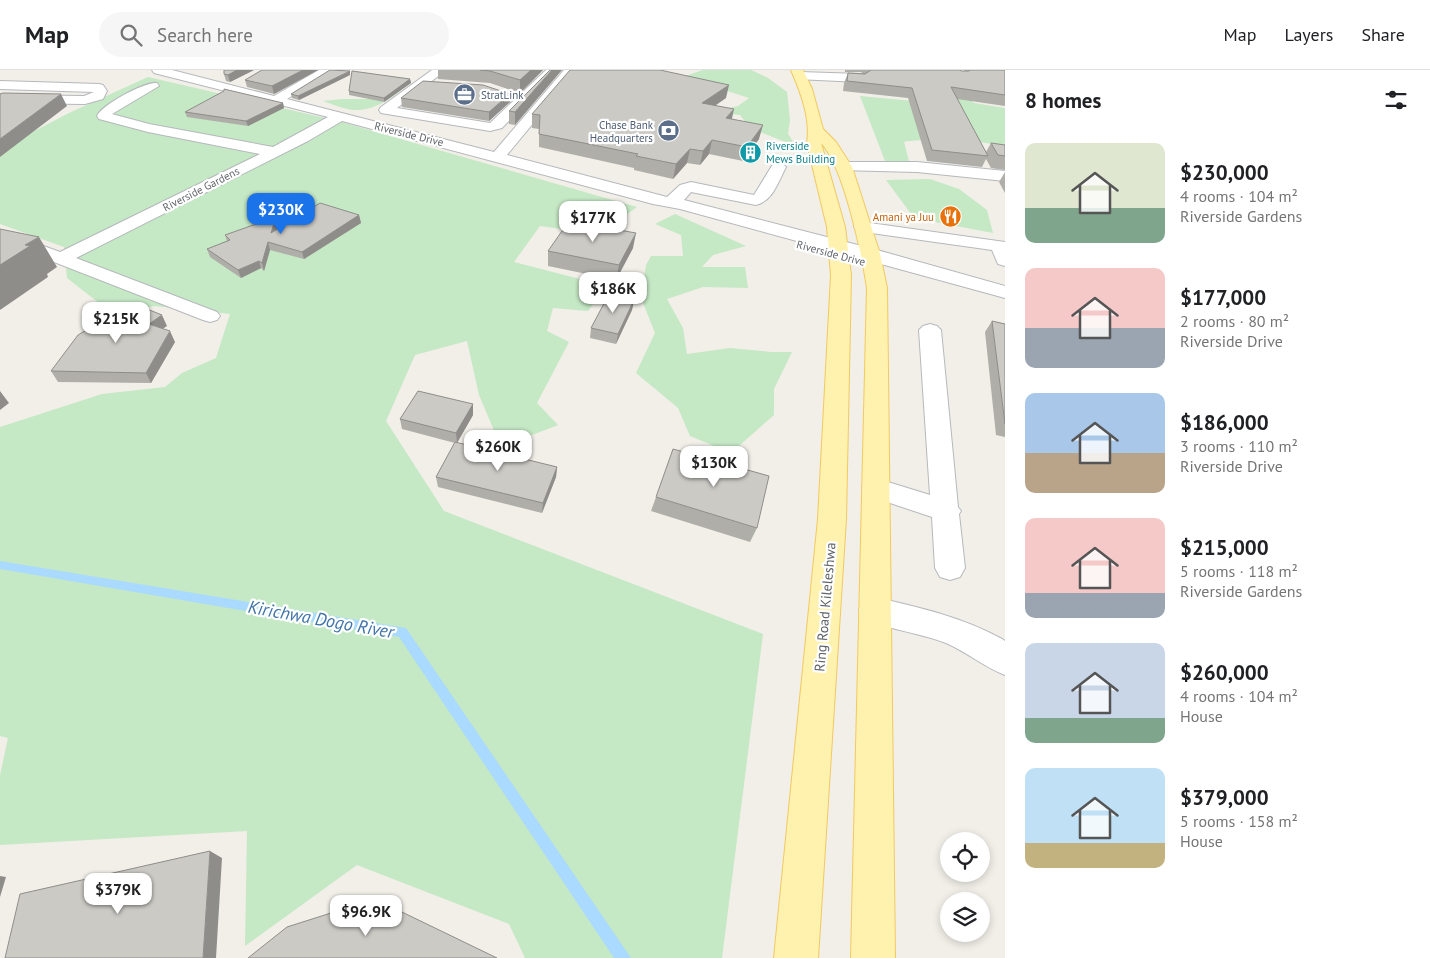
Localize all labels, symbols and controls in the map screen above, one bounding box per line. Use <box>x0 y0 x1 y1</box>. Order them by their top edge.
search box <box>99 12 449 57</box>
text: Map <box>25 19 69 50</box>
icon: search <box>117 21 145 49</box>
text: Search here <box>157 23 253 47</box>
text: Map <box>1224 23 1256 46</box>
text: Layers <box>1284 23 1333 46</box>
text: Share <box>1361 23 1405 46</box>
office icon: StratLink <box>453 83 477 107</box>
icon: filters <box>1382 86 1410 114</box>
text: 8 homes <box>1025 87 1101 114</box>
place label: StratLink <box>481 88 524 102</box>
place label: Chase Bank Headquarters <box>590 118 654 145</box>
street label: Riverside Drive <box>373 119 445 149</box>
bank icon: Chase Bank Headquarters <box>657 119 681 143</box>
place label: Riverside Mews Building <box>766 139 835 166</box>
building icon: Riverside Mews Building <box>738 140 762 164</box>
text: $230,000 <box>1180 159 1269 186</box>
icon: home <box>1065 163 1125 223</box>
street label: Riverside Gardens <box>160 164 242 214</box>
text: 4 rooms · 104 m² <box>1180 186 1298 206</box>
pin: $230K <box>246 192 316 235</box>
text: $230K <box>258 199 304 219</box>
pin: $177K <box>558 200 628 243</box>
restaurant icon: Amani ya Juu <box>938 205 962 229</box>
text: Riverside Gardens <box>1180 206 1302 226</box>
text: $177K <box>570 207 616 227</box>
place label: Amani ya Juu <box>873 210 934 224</box>
street label: Riverside Drive <box>795 237 867 269</box>
pin: $186K <box>578 272 648 314</box>
text: $186K <box>590 278 636 298</box>
text: $177,000 <box>1180 284 1266 311</box>
icon: home <box>1065 288 1125 348</box>
pin: $215K <box>81 302 151 344</box>
text: $215K <box>93 308 139 328</box>
text: 2 rooms · 80 m² <box>1180 311 1289 331</box>
text: Riverside Drive <box>1180 331 1283 351</box>
text: $186,000 <box>1180 409 1269 436</box>
icon: home <box>1065 413 1125 473</box>
pin: $260K <box>463 430 533 472</box>
text: $260K <box>475 436 521 456</box>
text: 3 rooms · 110 m² <box>1180 436 1298 456</box>
pin: $130K <box>679 446 749 488</box>
text: $130K <box>691 452 737 472</box>
text: Riverside Drive <box>1180 456 1283 476</box>
text: $215,000 <box>1180 534 1269 561</box>
icon: home <box>1065 538 1125 598</box>
street label: Ring Road Kileleshwa <box>810 541 840 672</box>
text: 5 rooms · 118 m² <box>1180 561 1298 581</box>
text: Riverside Gardens <box>1180 581 1302 601</box>
water label: Kirichwa Dogo River <box>246 595 397 643</box>
text: $260,000 <box>1180 659 1269 686</box>
icon: home <box>1065 663 1125 723</box>
text: 4 rooms · 104 m² <box>1180 686 1298 706</box>
text: House <box>1180 706 1223 726</box>
text: $379,000 <box>1180 784 1269 811</box>
icon: home <box>1065 788 1125 848</box>
text: 5 rooms · 158 m² <box>1180 811 1298 831</box>
text: House <box>1180 831 1223 851</box>
map controls <box>940 832 990 942</box>
button: locate <box>940 832 990 882</box>
pin: $379K <box>83 872 153 915</box>
text: $379K <box>95 879 141 899</box>
button: layers <box>940 892 990 942</box>
pin: $96.9K <box>325 894 407 937</box>
text: $96.9K <box>341 901 391 921</box>

